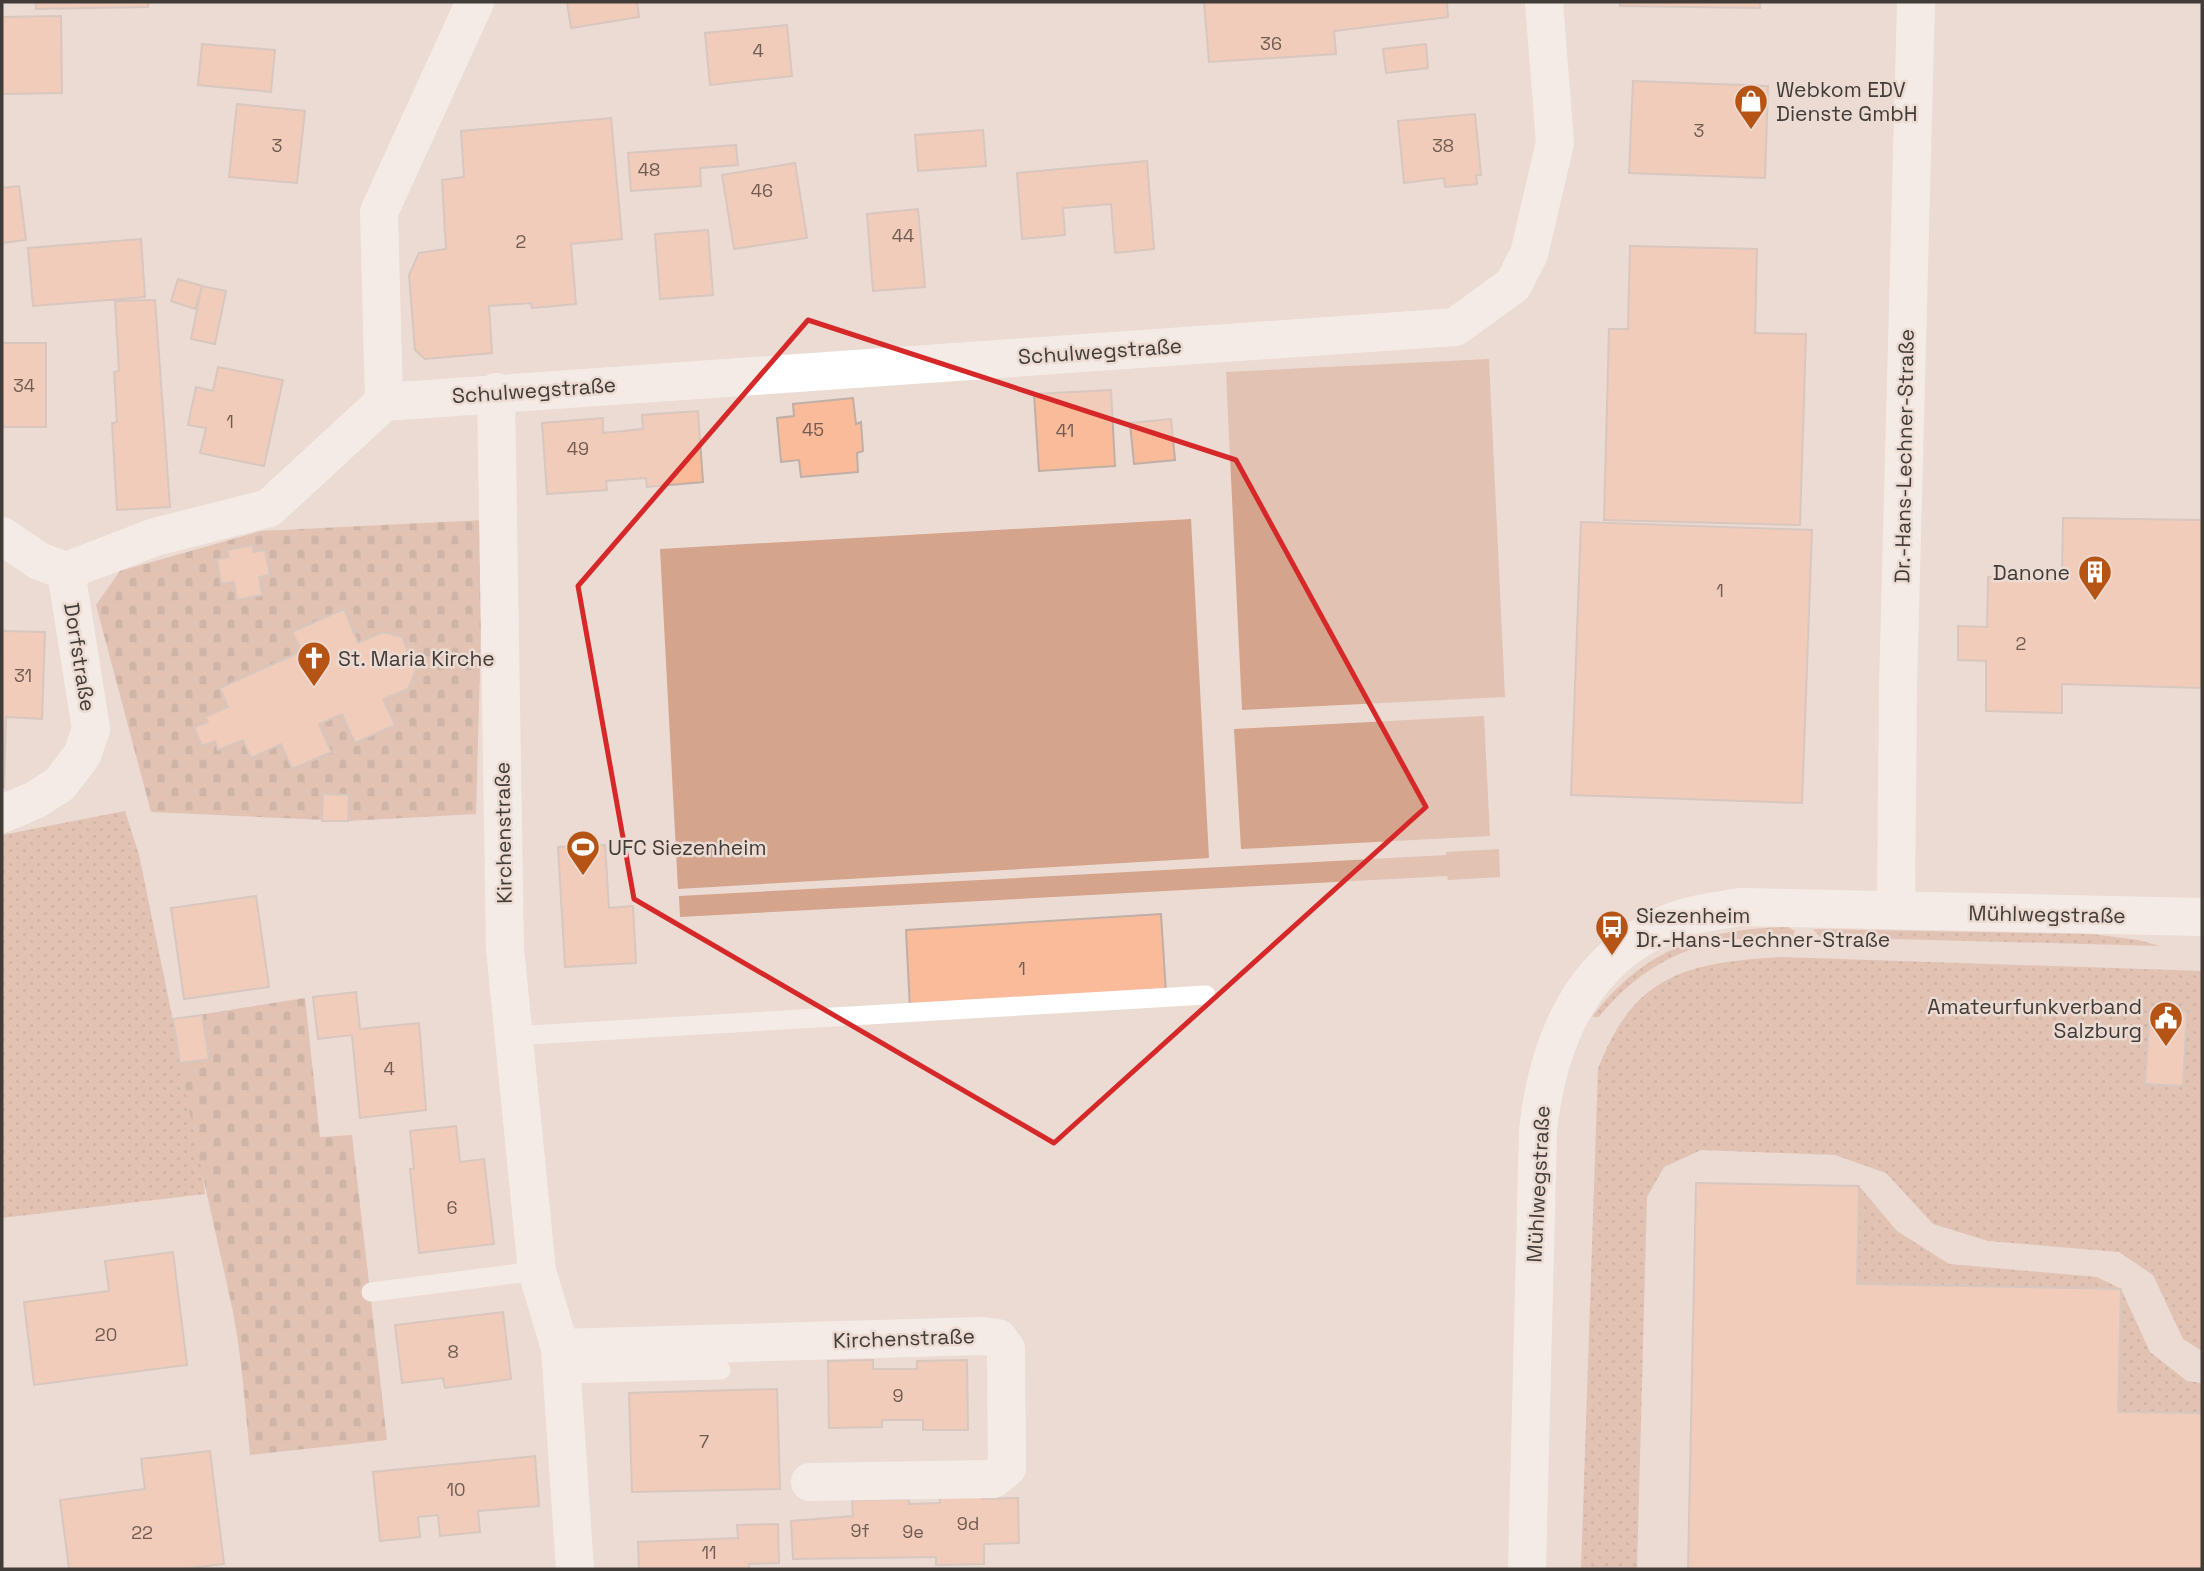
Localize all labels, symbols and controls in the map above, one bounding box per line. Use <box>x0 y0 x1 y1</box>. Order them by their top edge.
house number: 36 <box>1260 32 1282 55</box>
house number: 4 <box>752 39 764 62</box>
place label: Webkom EDV Dienste GmbH <box>1776 76 1918 127</box>
shop icon: Webkom EDV Dienste GmbH <box>1732 82 1770 131</box>
house number: 3 <box>1694 119 1704 142</box>
house number: 3 <box>272 134 282 157</box>
house number: 38 <box>1432 134 1454 157</box>
house number: 48 <box>638 158 660 181</box>
house number: 46 <box>751 179 773 202</box>
house number: 44 <box>892 224 914 247</box>
house number: 2 <box>516 230 526 253</box>
street label: Dr.-Hans-Lechner-Straße <box>1888 329 1920 583</box>
street label: Schulwegstraße <box>1017 332 1183 370</box>
street label: Schulwegstraße <box>451 371 617 409</box>
house number: 34 <box>13 374 35 397</box>
house number: 1 <box>226 410 234 433</box>
house number: 45 <box>802 418 824 441</box>
house number: 41 <box>1056 419 1074 442</box>
house number: 49 <box>567 437 589 460</box>
building icon: Danone <box>2076 553 2114 602</box>
place label: Danone <box>1993 559 2070 586</box>
house number: 1 <box>1716 579 1724 602</box>
street label: Dorfstraße <box>58 601 102 713</box>
house number: 2 <box>2016 632 2026 655</box>
church icon: St. Maria Kirche <box>295 639 333 688</box>
place label: St. Maria Kirche <box>338 645 495 672</box>
house number: 31 <box>14 664 32 687</box>
street label: Kirchenstraße <box>488 762 518 904</box>
sports icon: UFC Siezenheim <box>564 828 602 877</box>
place label: UFC Siezenheim <box>608 834 766 861</box>
street label: Mühlwegstraße <box>1968 899 2126 929</box>
place label: Siezenheim Dr.-Hans-Lechner-Straße <box>1636 902 1890 953</box>
bus stop icon: Siezenheim Dr.-Hans-Lechner-Straße <box>1593 908 1631 957</box>
house number: 1 <box>1018 957 1026 980</box>
place label: Amateurfunkverband Salzburg <box>1927 993 2142 1044</box>
public building icon: Amateurfunkverband Salzburg <box>2147 999 2185 1048</box>
house number: 4 <box>383 1057 395 1080</box>
street label: Mühlwegstraße <box>1520 1105 1556 1263</box>
house number: 6 <box>446 1196 458 1219</box>
street label: Kirchenstraße <box>833 1322 975 1354</box>
house number: 20 <box>95 1323 117 1346</box>
house number: 8 <box>447 1340 459 1363</box>
house number: 9 <box>892 1384 904 1407</box>
house number: 7 <box>699 1430 709 1453</box>
house number: 10 <box>446 1478 466 1501</box>
house number: 9d <box>957 1512 979 1535</box>
house number: 9f <box>851 1519 870 1542</box>
house number: 9e <box>902 1520 924 1543</box>
house number: 22 <box>131 1521 153 1544</box>
house number: 11 <box>701 1541 717 1564</box>

